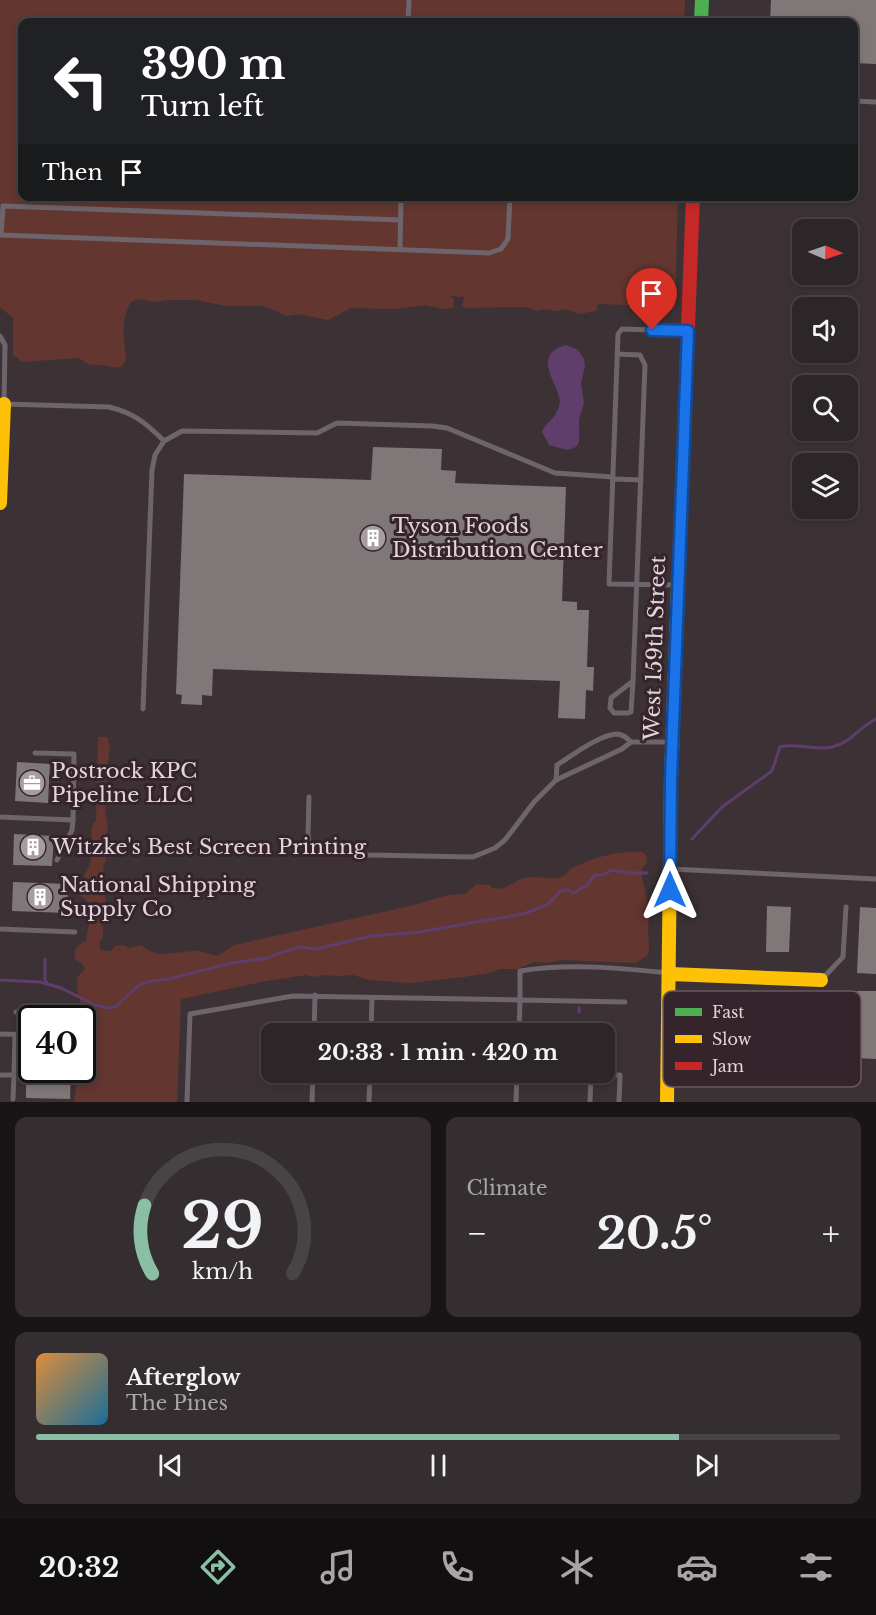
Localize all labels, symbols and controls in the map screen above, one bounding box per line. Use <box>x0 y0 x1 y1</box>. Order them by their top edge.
text: 390 m <box>141 38 285 90</box>
icon: left <box>42 42 120 120</box>
text: Turn left <box>141 90 264 123</box>
icon: arrive <box>115 156 148 189</box>
text: Then <box>42 159 103 186</box>
north arrow <box>792 219 858 285</box>
map controls <box>792 219 858 519</box>
pin <box>626 268 677 330</box>
icon: arrive <box>635 277 668 310</box>
button: sound <box>792 297 858 363</box>
button: search <box>792 375 858 441</box>
button: layers <box>792 453 858 519</box>
place label: Tyson Foods Distribution Center <box>392 513 603 563</box>
building icon: Tyson Foods Distribution Center <box>358 523 388 553</box>
street label: West 159th Street <box>639 555 671 742</box>
place label: Postrock KPC Pipeline LLC <box>51 758 197 808</box>
office icon: Postrock KPC Pipeline LLC <box>17 768 47 798</box>
building icon: Witzke's Best Screen Printing <box>18 832 48 862</box>
place label: Witzke's Best Screen Printing <box>51 834 366 860</box>
position arrow <box>638 858 702 922</box>
place label: National Shipping Supply Co <box>60 872 256 922</box>
building icon: National Shipping Supply Co <box>25 882 55 912</box>
legend <box>663 991 861 1087</box>
text: Fast <box>712 1002 744 1022</box>
speed limit sign: 40 <box>18 1005 96 1083</box>
text: Slow <box>712 1029 752 1049</box>
text: 20:33 · 1 min · 420 m <box>318 1039 558 1066</box>
text: Jam <box>710 1056 744 1076</box>
text: Climate <box>467 1176 547 1200</box>
text: 29 <box>181 1187 264 1265</box>
text: 20.5° <box>597 1205 713 1261</box>
text: − <box>467 1213 487 1254</box>
text: + <box>822 1213 840 1254</box>
text: km/h <box>192 1258 253 1285</box>
text: Afterglow <box>126 1364 241 1391</box>
text: The Pines <box>126 1391 228 1415</box>
icon: previous <box>154 1449 187 1482</box>
icon: pause <box>422 1449 455 1482</box>
icon: next <box>690 1449 723 1482</box>
icon: directions <box>197 1546 239 1588</box>
icon: music <box>317 1546 359 1588</box>
icon: phone <box>436 1546 478 1588</box>
icon: climate <box>556 1546 598 1588</box>
icon: car <box>676 1546 718 1588</box>
icon: filters <box>795 1546 837 1588</box>
text: 20:32 <box>39 1551 119 1584</box>

